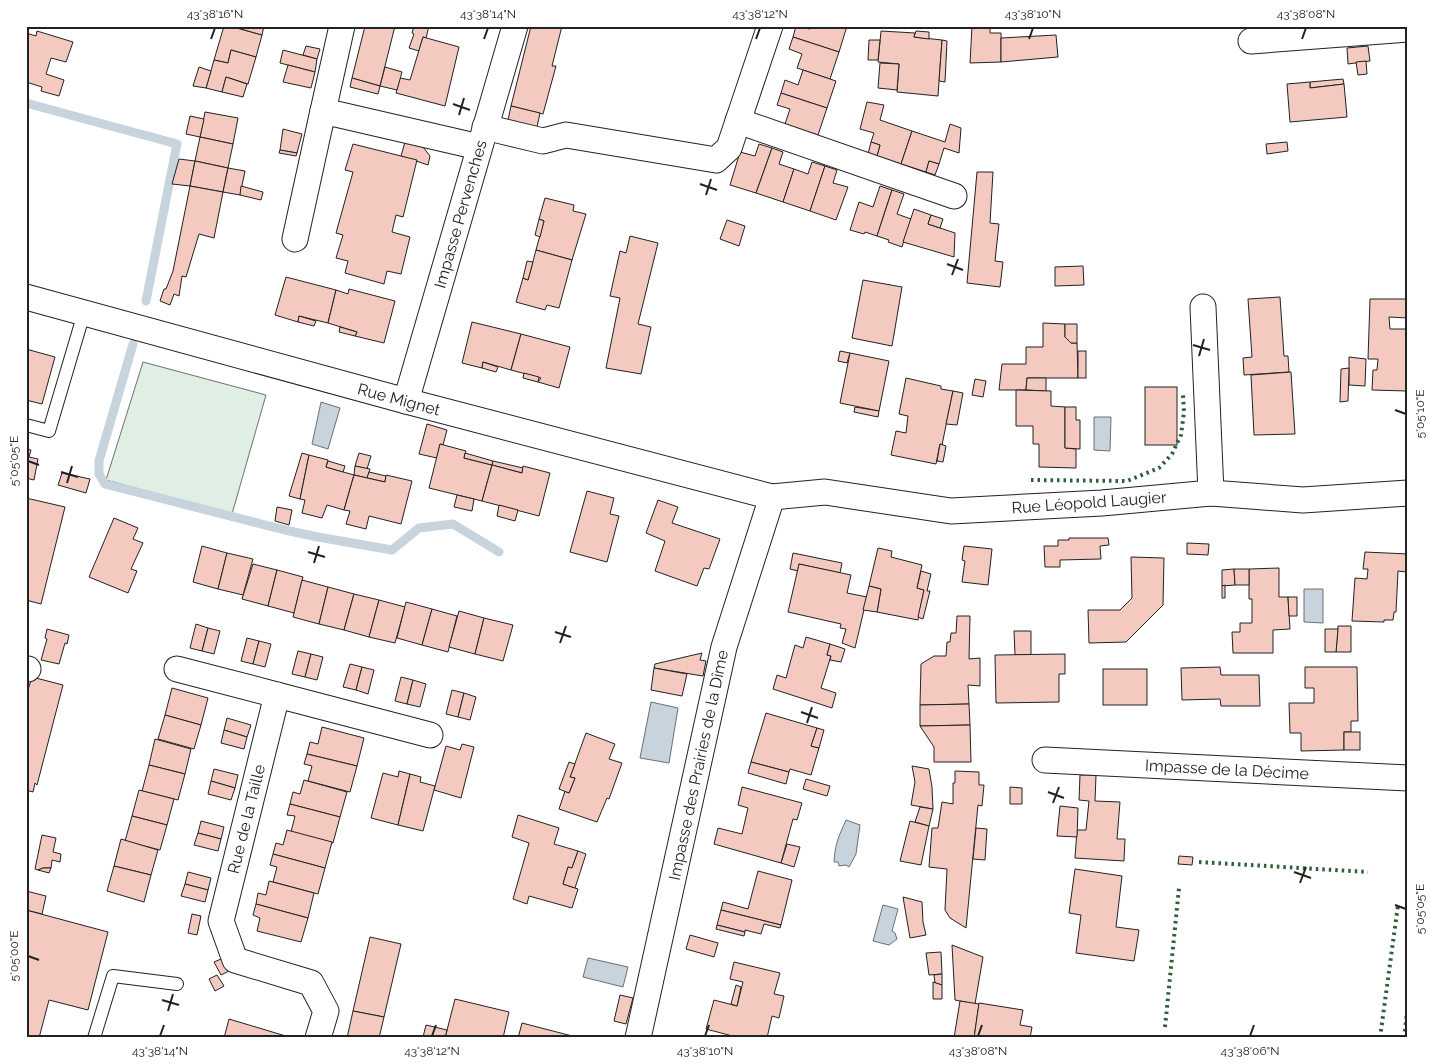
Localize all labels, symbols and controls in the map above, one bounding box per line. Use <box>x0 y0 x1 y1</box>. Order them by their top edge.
text: 43°38'16"N <box>187 7 243 21</box>
text: 43°38'14"N <box>460 7 516 21</box>
text: 43°38'12"N <box>732 7 788 21</box>
text: 43°38'10"N <box>1005 7 1061 21</box>
text: 43°38'08"N <box>1277 7 1335 21</box>
street label: Impasse Pervenches <box>430 138 491 290</box>
street label: Rue Mignet <box>355 379 443 420</box>
text: 5°05'10"E <box>1413 390 1427 438</box>
text: 5°05'05"E <box>7 436 21 486</box>
street label: Rue Léopold Laugier <box>1011 488 1167 517</box>
street label: Impasse des Prairies de la Dîme <box>665 648 732 882</box>
street label: Impasse de la Décime <box>1145 756 1309 783</box>
street label: Rue de la Taille <box>224 763 269 876</box>
text: 5°05'05"E <box>1413 884 1427 934</box>
text: 5°05'00"E <box>7 930 21 982</box>
text: 43°38'14"N <box>132 1044 188 1058</box>
text: 43°38'12"N <box>404 1044 460 1058</box>
text: 43°38'10"N <box>677 1044 733 1058</box>
text: 43°38'08"N <box>949 1044 1007 1058</box>
text: 43°38'06"N <box>1221 1044 1279 1058</box>

